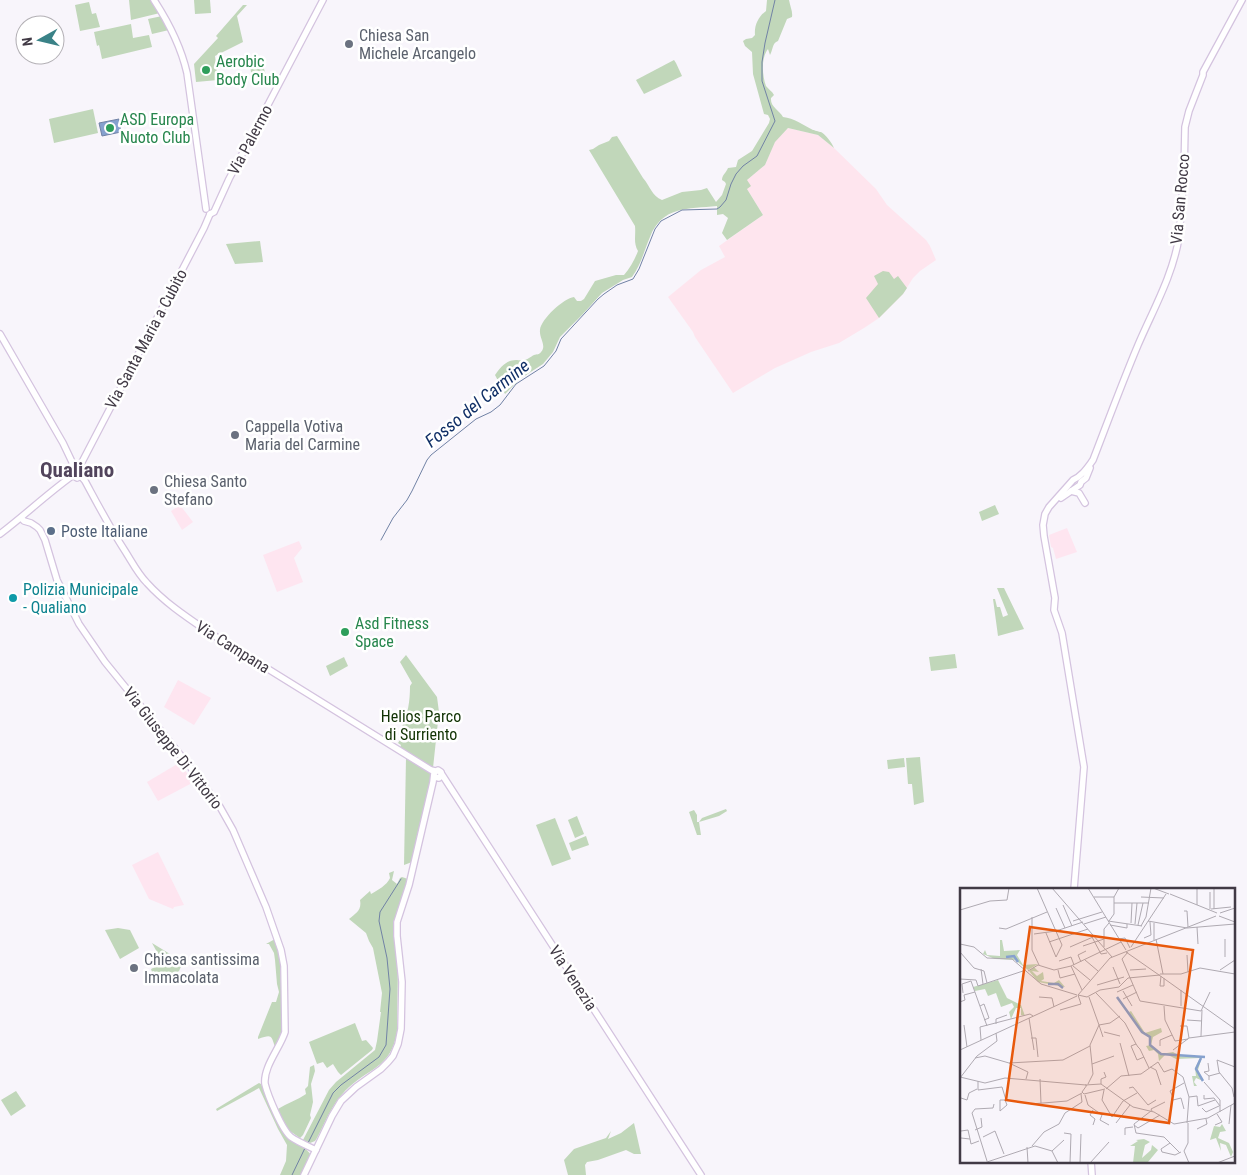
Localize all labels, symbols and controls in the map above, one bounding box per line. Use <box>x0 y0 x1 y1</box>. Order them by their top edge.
north arrow <box>15 15 65 65</box>
place label: Chiesa San Michele Arcangelo <box>359 26 476 63</box>
text: N <box>19 36 36 47</box>
marker: Chiesa San Michele Arcangelo <box>343 38 355 50</box>
place label: Aerobic Body Club <box>216 52 280 89</box>
marker: Aerobic Body Club <box>200 64 212 76</box>
street label: Via Palermo <box>224 102 276 178</box>
place label: ASD Europa Nuoto Club <box>120 110 194 147</box>
marker: ASD Europa Nuoto Club <box>104 122 116 134</box>
street label: Via San Rocco <box>1167 153 1193 245</box>
street label: Via Santa Maria a Cubito <box>101 266 191 412</box>
water label: Fosso del Carmine <box>421 355 533 451</box>
place label: Cappella Votiva Maria del Carmine <box>245 417 360 454</box>
marker: Cappella Votiva Maria del Carmine <box>229 429 241 441</box>
district label: Qualiano <box>40 458 114 482</box>
place label: Chiesa Santo Stefano <box>164 472 247 509</box>
marker: Chiesa Santo Stefano <box>148 484 160 496</box>
place label: Poste Italiane <box>61 522 148 541</box>
marker: Poste Italiane <box>45 525 57 537</box>
place label: Polizia Municipale - Qualiano <box>23 580 138 617</box>
marker: Polizia Municipale - Qualiano <box>7 592 19 604</box>
place label: Asd Fitness Space <box>355 614 429 651</box>
street label: Via Campana <box>192 617 274 677</box>
marker: Asd Fitness Space <box>339 626 351 638</box>
street label: Via Giuseppe Di Vittorio <box>119 683 227 813</box>
park label: Helios Parco di Surriento <box>381 707 461 744</box>
inset map <box>960 888 1234 1162</box>
street label: Via Venezia <box>545 942 601 1014</box>
place label: Chiesa santissima Immacolata <box>144 950 260 987</box>
marker: Chiesa santissima Immacolata <box>128 962 140 974</box>

